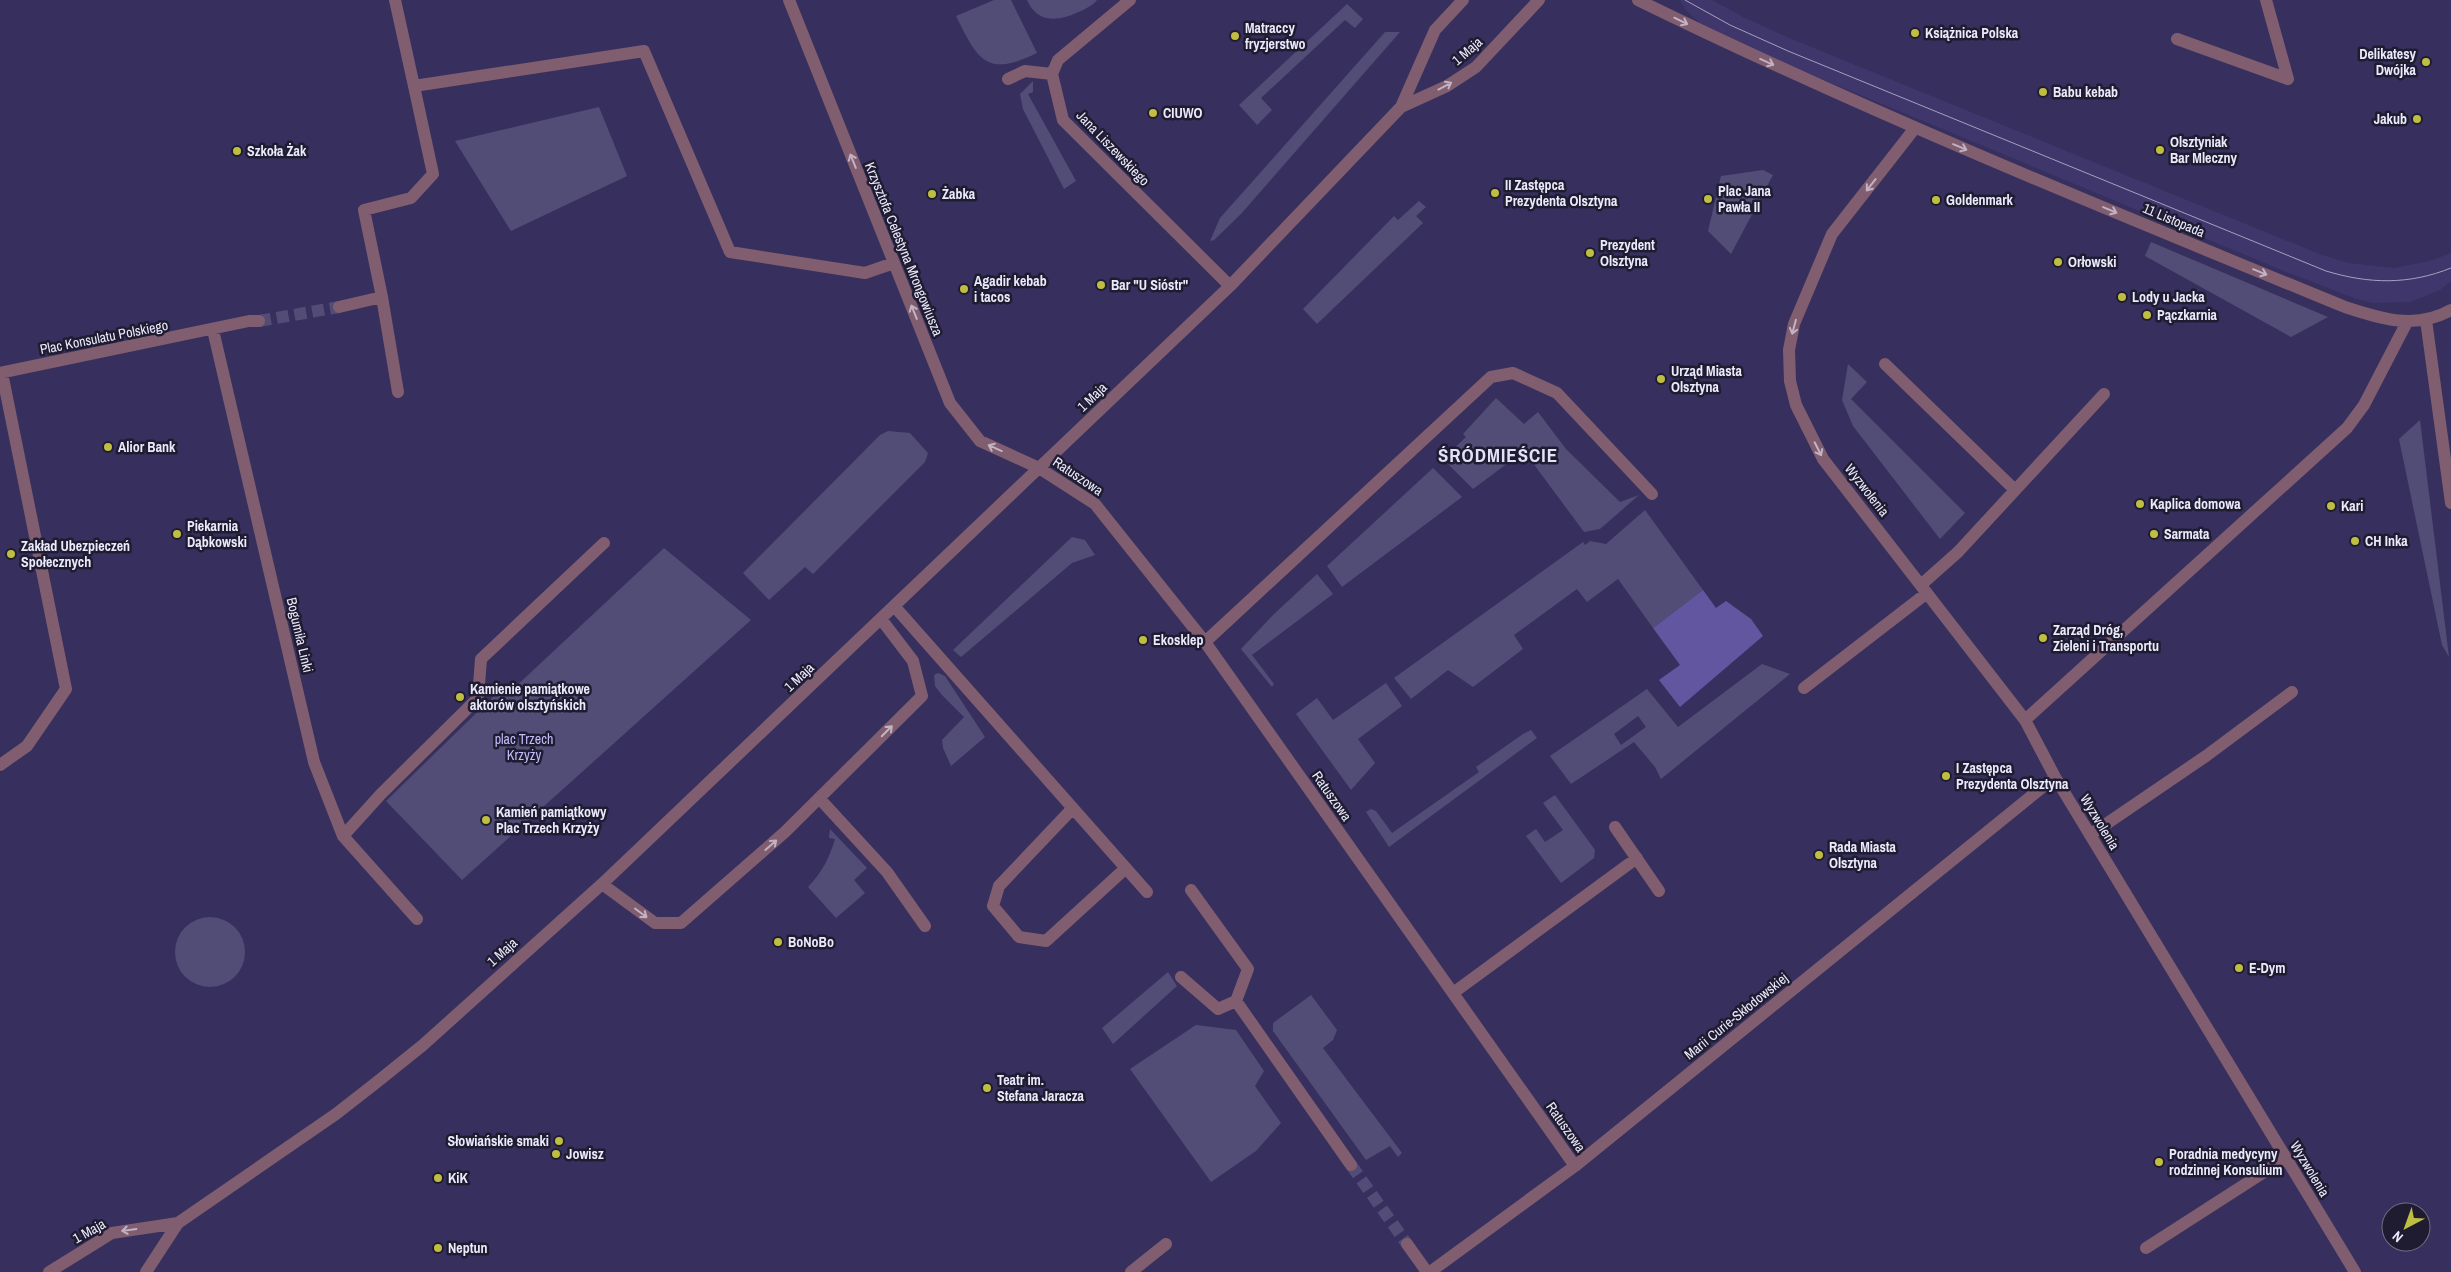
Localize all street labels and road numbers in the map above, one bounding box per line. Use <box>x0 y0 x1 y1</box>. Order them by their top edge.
street label: 1 Maja <box>1448 33 1486 69</box>
street label: Jana Liszewskiego <box>1073 107 1153 189</box>
street label: Krzysztofa Celestyna Mrongowiusza <box>861 160 947 339</box>
street label: 11 Listopada <box>2140 199 2208 241</box>
street label: Plac Konsulatu Polskiego <box>38 316 170 358</box>
street label: 1 Maja <box>1073 378 1111 415</box>
street label: Ratuszowa <box>1049 453 1107 500</box>
street label: Wyzwolenia <box>1841 460 1893 520</box>
street label: Bogumiła Linki <box>283 596 317 674</box>
street label: 1 Maja <box>780 658 818 695</box>
street label: Ratuszowa <box>1308 768 1356 825</box>
street label: Wyzwolenia <box>2076 791 2124 854</box>
street label: 1 Maja <box>483 933 521 970</box>
street label: Marii Curie-Skłodowskiej <box>1681 969 1791 1063</box>
street label: Ratuszowa <box>1542 1099 1590 1156</box>
street label: Wyzwolenia <box>2286 1138 2334 1201</box>
street label: 1 Maja <box>70 1214 109 1247</box>

